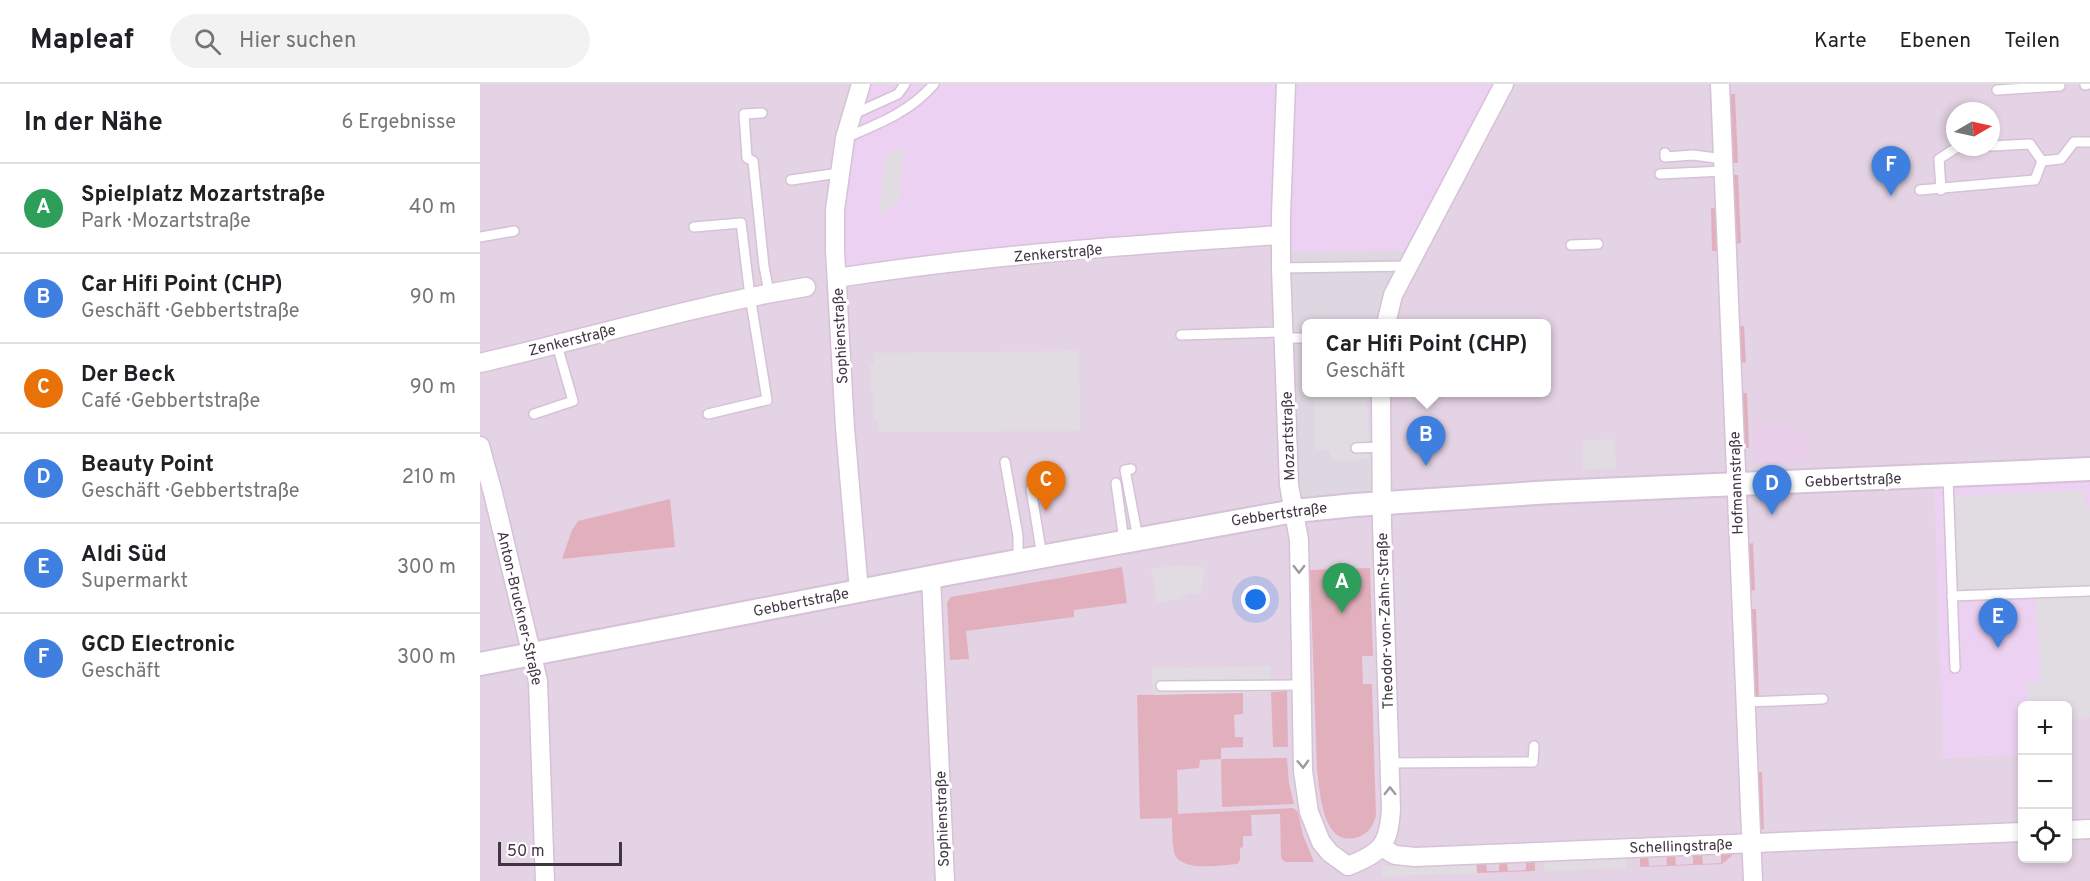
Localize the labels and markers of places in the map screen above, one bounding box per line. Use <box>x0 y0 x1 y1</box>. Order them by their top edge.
pin: F <box>1872 147 1910 196</box>
pin: B <box>1406 416 1446 466</box>
pin: C <box>1026 462 1066 511</box>
pin: D <box>1752 466 1792 515</box>
pin: A <box>1322 564 1362 613</box>
pin: E <box>1978 598 2018 648</box>

